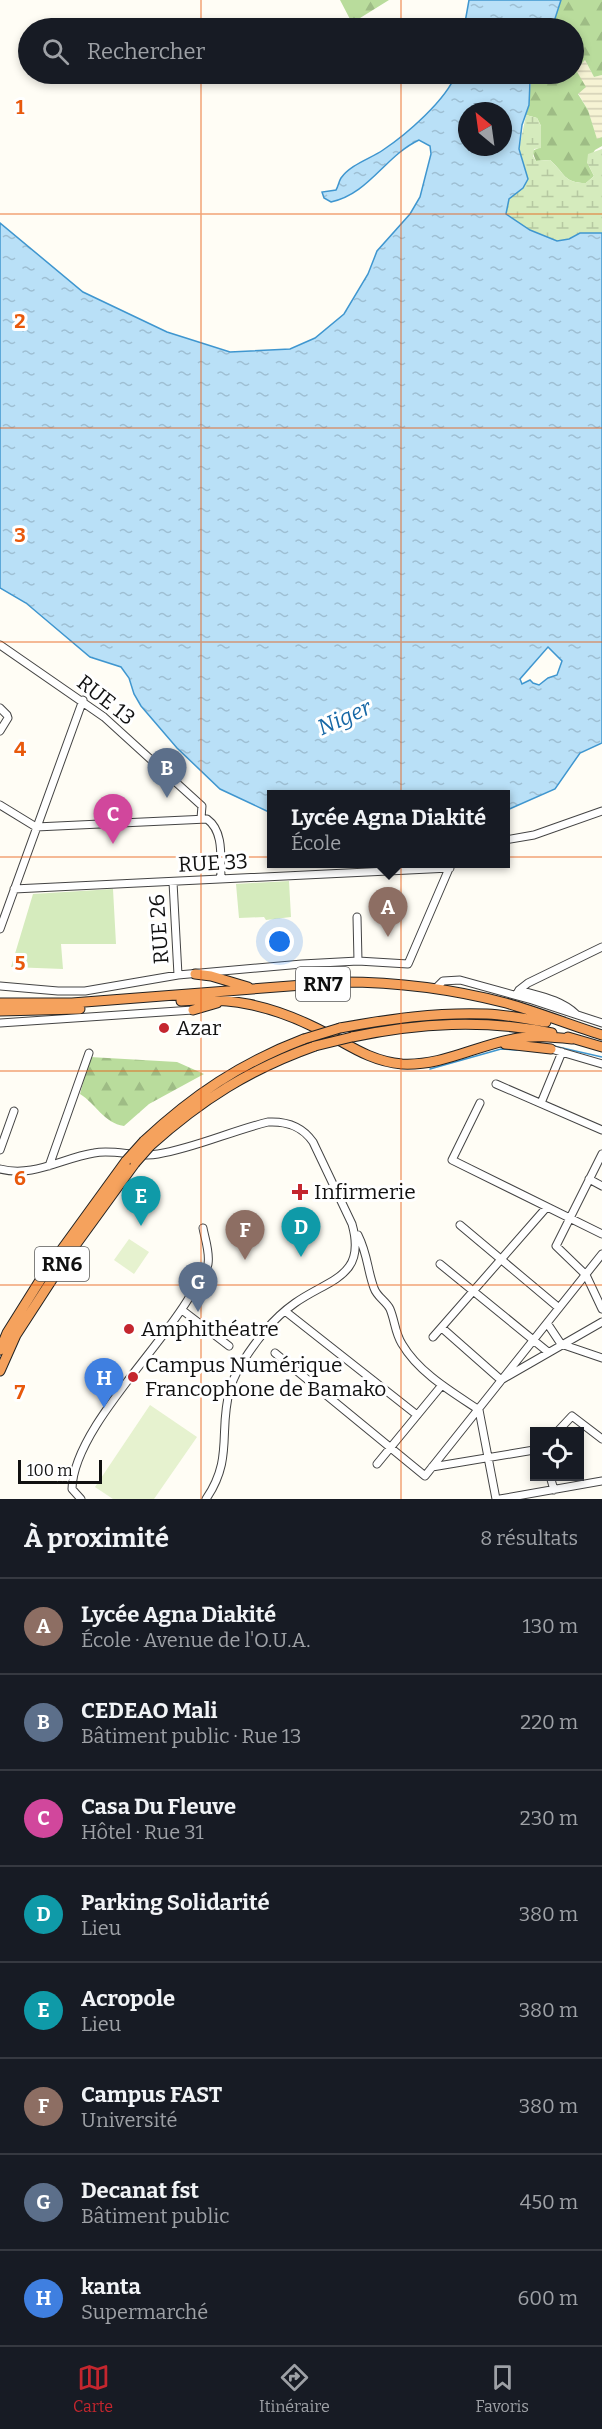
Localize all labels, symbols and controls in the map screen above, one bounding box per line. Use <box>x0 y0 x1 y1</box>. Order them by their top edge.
search box <box>18 18 584 84</box>
icon: search <box>39 35 72 68</box>
text: Rechercher <box>87 38 205 65</box>
text: 1 <box>16 95 25 119</box>
north arrow <box>458 102 512 156</box>
text: 2 <box>14 309 26 333</box>
text: 3 <box>14 523 26 547</box>
street label: RUE 13 <box>72 669 140 731</box>
water label: Niger <box>313 693 376 741</box>
text: 4 <box>14 737 26 761</box>
pin: B <box>148 748 186 798</box>
popup <box>267 790 510 868</box>
pin: C <box>94 794 132 844</box>
text: Lycée Agna Diakité <box>291 804 486 831</box>
text: École <box>291 831 341 855</box>
street label: RUE 33 <box>177 848 249 878</box>
pin: A <box>368 888 408 937</box>
street label: RUE 26 <box>144 893 174 965</box>
your location <box>265 927 294 956</box>
text: 5 <box>15 951 26 975</box>
road number: RN7 <box>296 967 350 1001</box>
place label: Azar <box>176 1015 221 1041</box>
marker: Azar <box>157 1021 171 1035</box>
text: 6 <box>14 1166 26 1190</box>
pin: E <box>122 1176 160 1226</box>
place label: Infirmerie <box>314 1179 416 1205</box>
marker: Infirmerie <box>291 1183 309 1201</box>
pin: D <box>282 1208 320 1257</box>
pin: F <box>226 1210 264 1260</box>
road number: RN6 <box>35 1247 89 1281</box>
pin: G <box>178 1262 218 1312</box>
place label: Amphithéatre <box>141 1316 279 1342</box>
marker: Amphithéatre <box>122 1322 136 1336</box>
place label: Campus Numérique Francophone de Bamako <box>145 1352 386 1402</box>
pin: H <box>84 1358 124 1408</box>
marker: Campus Numérique Francophone de Bamako <box>126 1370 140 1384</box>
text: 7 <box>15 1380 26 1404</box>
map controls <box>530 1427 584 1481</box>
button: locate <box>530 1427 584 1481</box>
scale bar <box>18 1457 102 1484</box>
text: 100 m <box>27 1461 72 1480</box>
text: À proximité <box>24 1523 169 1554</box>
text: 8 résultats <box>480 1526 578 1550</box>
text: Lycée Agna Diakité <box>81 1601 276 1628</box>
text: A <box>36 1614 51 1638</box>
text: 130 m <box>523 1614 578 1638</box>
text: École · Avenue de l'O.U.A. <box>81 1628 310 1652</box>
text: CEDEAO Mali <box>81 1697 218 1724</box>
text: B <box>37 1710 50 1734</box>
text: 220 m <box>520 1710 578 1734</box>
text: Bâtiment public · Rue 13 <box>81 1724 301 1748</box>
text: Casa Du Fleuve <box>81 1793 236 1820</box>
text: C <box>37 1806 50 1830</box>
text: 230 m <box>520 1806 578 1830</box>
text: Hôtel · Rue 31 <box>81 1820 204 1844</box>
text: Parking Solidarité <box>81 1889 270 1916</box>
text: D <box>36 1902 51 1926</box>
text: 380 m <box>519 1902 578 1926</box>
text: Lieu <box>81 1916 121 1940</box>
text: Acropole <box>81 1985 175 2012</box>
text: E <box>37 1998 50 2022</box>
text: 380 m <box>519 1998 578 2022</box>
text: Lieu <box>81 2012 121 2036</box>
text: Campus FAST <box>81 2081 222 2108</box>
text: F <box>38 2094 49 2118</box>
text: 380 m <box>519 2094 578 2118</box>
text: Université <box>81 2108 177 2132</box>
text: Decanat fst <box>81 2177 199 2204</box>
text: G <box>36 2190 51 2214</box>
text: 450 m <box>520 2190 578 2214</box>
text: Bâtiment public <box>81 2204 229 2228</box>
text: kanta <box>81 2273 141 2300</box>
text: H <box>36 2286 51 2310</box>
text: 600 m <box>518 2286 578 2310</box>
text: Supermarché <box>81 2300 208 2324</box>
tab: Carte <box>73 2361 113 2416</box>
tab: Itinéraire <box>259 2361 330 2416</box>
tab: Favoris <box>476 2361 529 2416</box>

